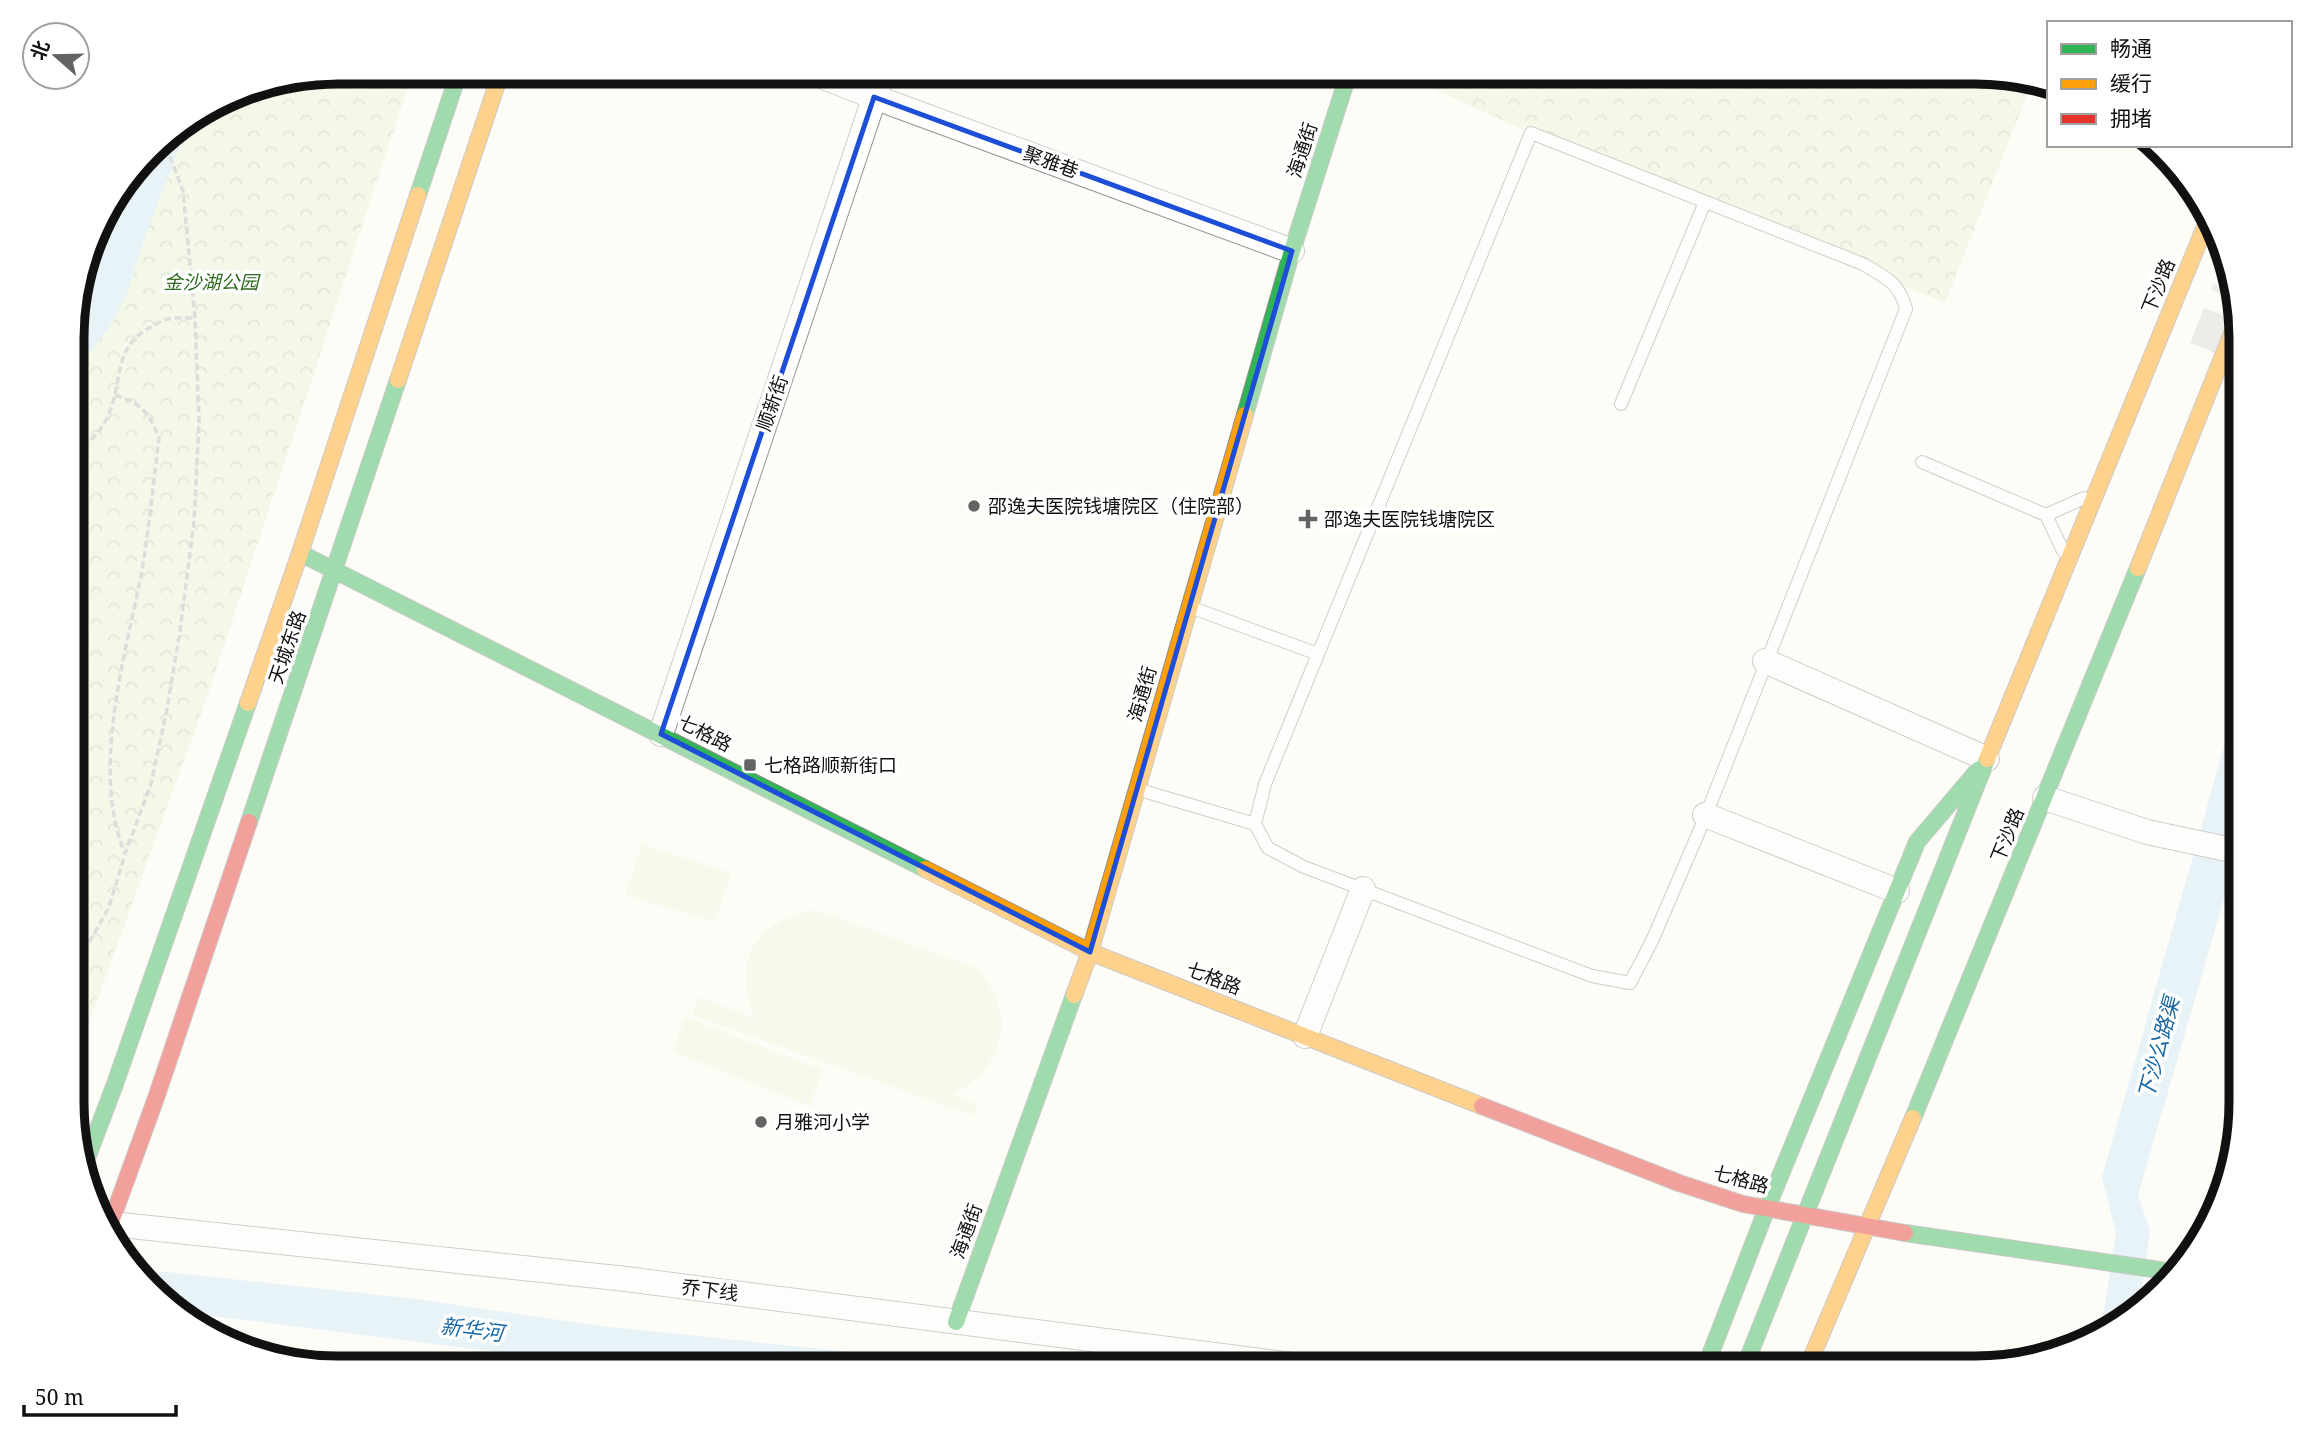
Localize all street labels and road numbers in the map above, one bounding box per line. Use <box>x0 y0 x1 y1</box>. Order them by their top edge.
street label: 海通街 <box>1281 119 1323 181</box>
street label: 聚雅巷 <box>1020 140 1082 184</box>
street label: 下沙路 <box>2135 255 2181 317</box>
street label: 顺新街 <box>750 372 794 434</box>
street label: 天城东路 <box>262 607 312 687</box>
street label: 海通街 <box>1122 663 1162 725</box>
street label: 七格路 <box>674 708 736 758</box>
street label: 下沙路 <box>1984 804 2030 866</box>
street label: 七格路 <box>1183 956 1245 1000</box>
street label: 七格路 <box>1710 1159 1772 1199</box>
street label: 海通街 <box>944 1200 988 1262</box>
street label: 乔下线 <box>680 1274 740 1306</box>

